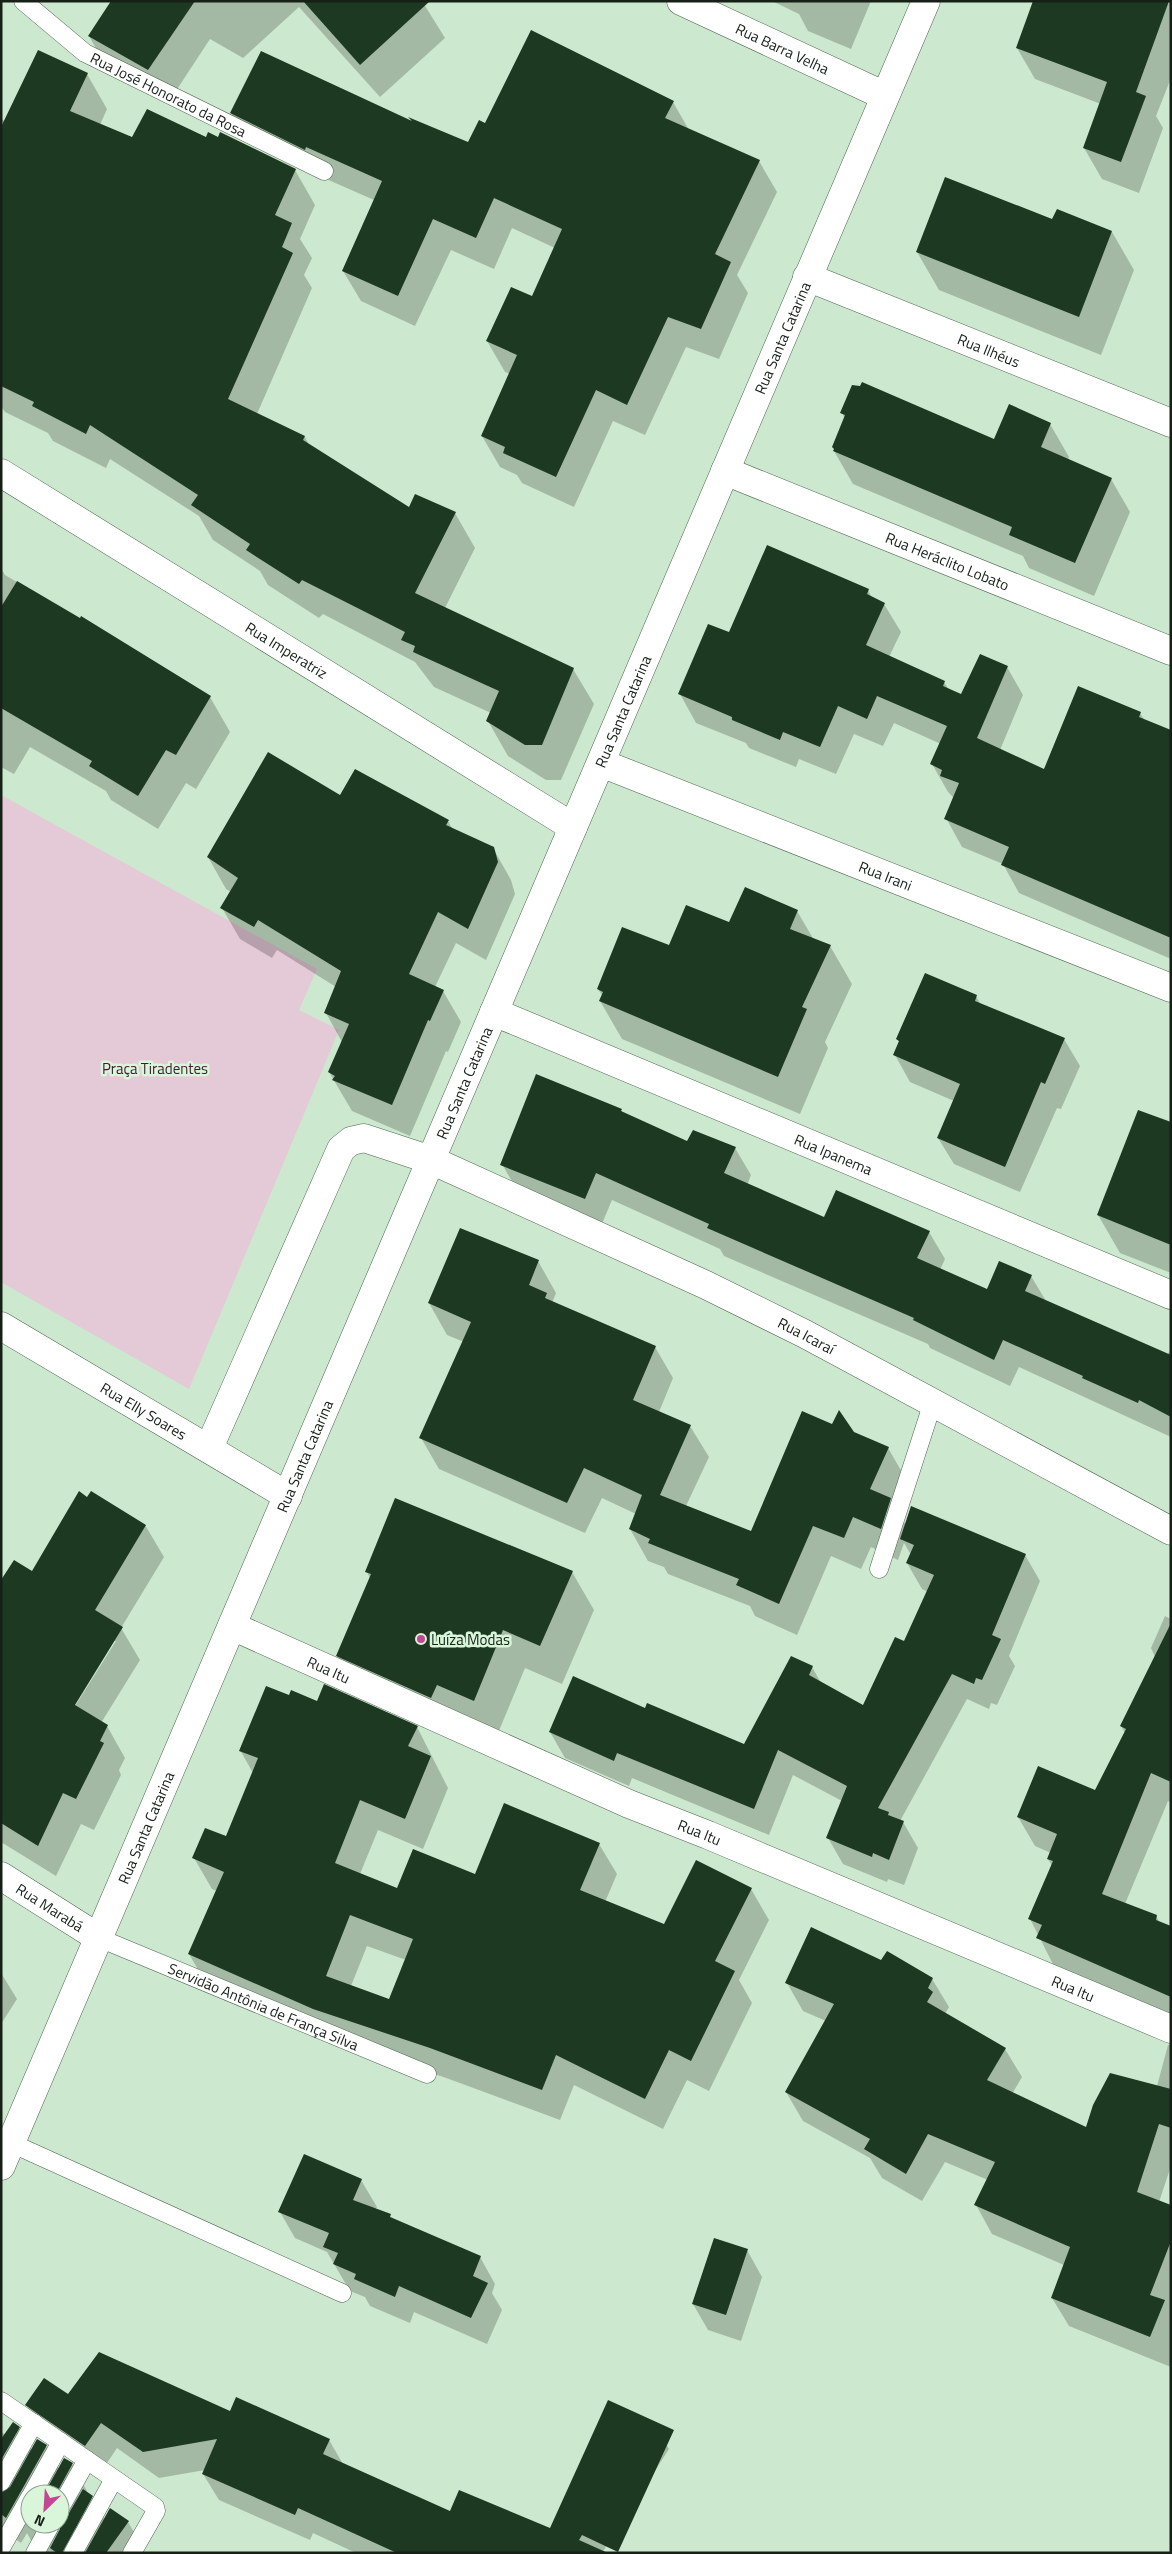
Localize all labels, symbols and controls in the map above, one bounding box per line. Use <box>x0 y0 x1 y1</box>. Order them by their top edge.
street label: Rua Barra Velha <box>732 17 834 80</box>
street label: Rua José Honorato da Rosa <box>86 46 251 143</box>
street label: Rua Santa Catarina <box>748 278 816 398</box>
street label: Rua Ilhéus <box>954 327 1024 373</box>
street label: Rua Heráclito Lobato <box>882 525 1013 596</box>
street label: Rua Imperatriz <box>241 616 332 684</box>
street label: Rua Santa Catarina <box>588 651 657 771</box>
street label: Rua Irani <box>855 854 916 896</box>
street label: Rua Santa Catarina <box>430 1022 498 1143</box>
park label: Praça Tiradentes <box>102 1057 208 1080</box>
street label: Rua Ipanema <box>791 1127 877 1181</box>
street label: Rua Icaraí <box>774 1311 841 1360</box>
street label: Rua Elly Soares <box>96 1376 191 1445</box>
street label: Rua Santa Catarina <box>270 1396 339 1516</box>
place label: Luíza Modas <box>431 1628 510 1651</box>
marker: Luíza Modas <box>415 1633 427 1645</box>
street label: Rua Itu <box>304 1650 354 1689</box>
street label: Rua Santa Catarina <box>111 1767 180 1887</box>
street label: Rua Itu <box>675 1813 725 1851</box>
street label: Rua Marabá <box>12 1877 89 1937</box>
street label: Servidão Antônia de França Silva <box>165 1956 363 2056</box>
street label: Rua Itu <box>1048 1969 1098 2007</box>
north arrow <box>20 2484 70 2534</box>
text: N <box>30 2510 48 2533</box>

